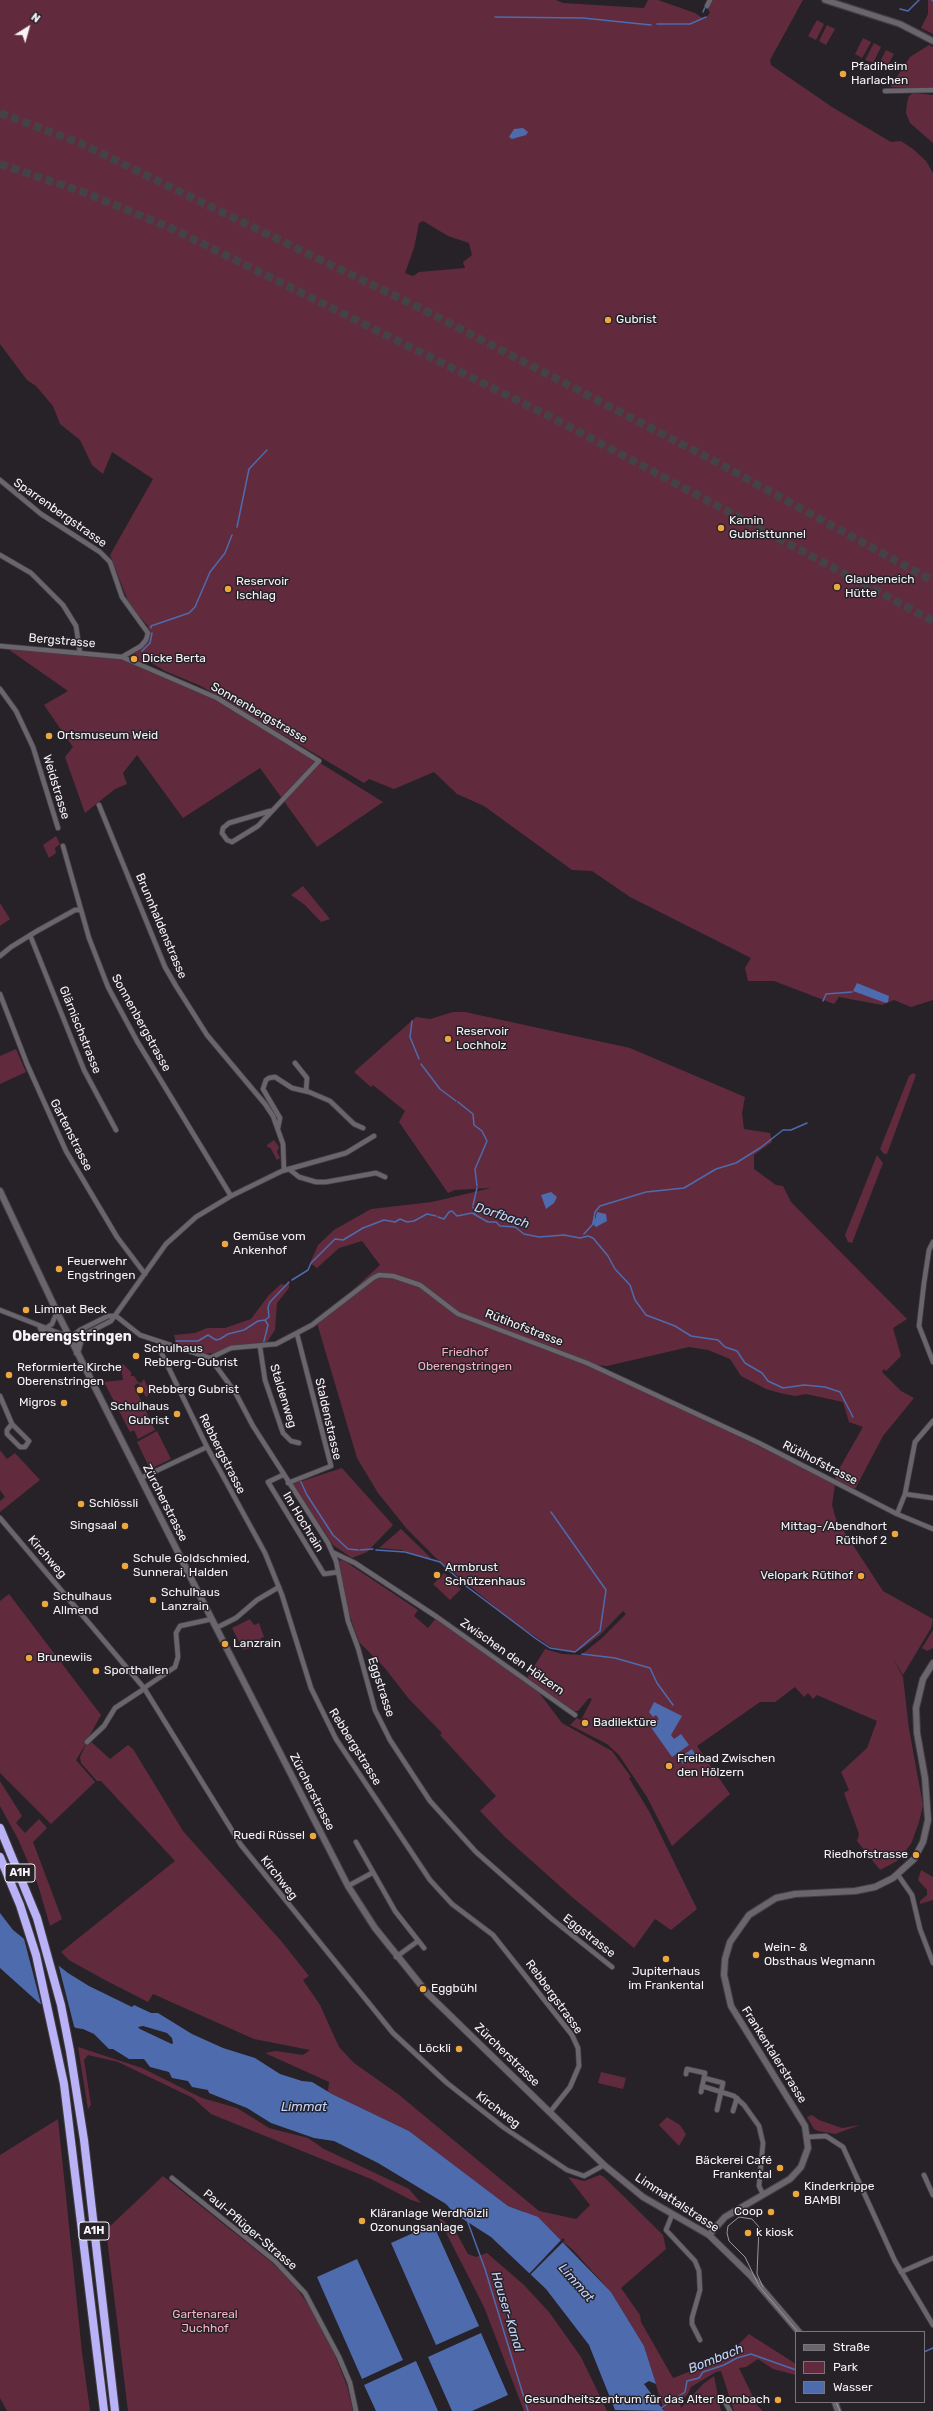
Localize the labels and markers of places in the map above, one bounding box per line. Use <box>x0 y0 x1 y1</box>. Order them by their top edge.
place label: Pfadiheim Harlachen <box>851 60 908 88</box>
marker: Pfadiheim Harlachen <box>838 69 848 79</box>
place label: Gubrist <box>616 313 657 327</box>
marker: Gubrist <box>603 315 613 325</box>
place label: Kamin Gubristtunnel <box>729 514 806 542</box>
marker: Kamin Gubristtunnel <box>716 523 726 533</box>
place label: Glaubeneich Hütte <box>845 573 915 601</box>
place label: Reservoir Ischlag <box>236 575 289 603</box>
marker: Glaubeneich Hütte <box>832 582 842 592</box>
marker: Reservoir Ischlag <box>223 584 233 594</box>
place label: Dicke Berta <box>142 652 206 666</box>
marker: Dicke Berta <box>129 654 139 664</box>
place label: Ortsmuseum Weid <box>57 729 158 743</box>
marker: Ortsmuseum Weid <box>44 731 54 741</box>
place label: Reservoir Lochholz <box>456 1025 509 1053</box>
marker: Reservoir Lochholz <box>443 1034 453 1044</box>
place label: Gemüse vom Ankenhof <box>233 1230 306 1258</box>
marker: Gemüse vom Ankenhof <box>220 1239 230 1249</box>
place label: Feuerwehr Engstringen <box>67 1255 135 1283</box>
marker: Feuerwehr Engstringen <box>54 1264 64 1274</box>
place label: Limmat Beck <box>34 1303 107 1317</box>
marker: Limmat Beck <box>21 1305 31 1315</box>
place label: Schulhaus Rebberg-Gubrist <box>144 1342 238 1370</box>
marker: Schulhaus Rebberg-Gubrist <box>131 1351 141 1361</box>
place label: Reformierte Kirche Oberenstringen <box>17 1361 122 1389</box>
marker: Reformierte Kirche Oberenstringen <box>4 1370 14 1380</box>
place label: Rebberg Gubrist <box>148 1383 239 1397</box>
marker: Rebberg Gubrist <box>135 1385 145 1395</box>
place label: Migros <box>19 1396 56 1410</box>
marker: Migros <box>59 1398 69 1408</box>
place label: Schulhaus Gubrist <box>110 1400 169 1428</box>
marker: Schulhaus Gubrist <box>172 1409 182 1419</box>
place label: Schlössli <box>89 1497 138 1511</box>
marker: Schlössli <box>76 1499 86 1509</box>
place label: Singsaal <box>70 1519 117 1533</box>
place label: Mittag-/Abendhort Rütihof 2 <box>781 1520 887 1548</box>
marker: Singsaal <box>120 1521 130 1531</box>
marker: Mittag-/Abendhort Rütihof 2 <box>890 1529 900 1539</box>
place label: Schule Goldschmied, Sunnerai, Halden <box>133 1552 250 1580</box>
marker: Schule Goldschmied, Sunnerai, Halden <box>120 1561 130 1571</box>
place label: Armbrust Schützenhaus <box>445 1561 526 1589</box>
place label: Velopark Rütihof <box>760 1569 853 1583</box>
marker: Armbrust Schützenhaus <box>432 1570 442 1580</box>
marker: Velopark Rütihof <box>856 1571 866 1581</box>
place label: Schulhaus Lanzrain <box>161 1586 220 1614</box>
place label: Schulhaus Allmend <box>53 1590 112 1618</box>
marker: Schulhaus Lanzrain <box>148 1595 158 1605</box>
marker: Schulhaus Allmend <box>40 1599 50 1609</box>
place label: Lanzrain <box>233 1637 281 1651</box>
marker: Lanzrain <box>220 1639 230 1649</box>
place label: Brunewiis <box>37 1651 92 1665</box>
marker: Brunewiis <box>24 1653 34 1663</box>
place label: Sporthallen <box>104 1664 169 1678</box>
marker: Sporthallen <box>91 1666 101 1676</box>
place label: Badilektüre <box>593 1716 657 1730</box>
marker: Badilektüre <box>580 1718 590 1728</box>
place label: Freibad Zwischen den Hölzern <box>677 1752 775 1780</box>
marker: Freibad Zwischen den Hölzern <box>664 1761 674 1771</box>
place label: Ruedi Rüssel <box>233 1829 305 1843</box>
marker: Ruedi Rüssel <box>308 1831 318 1841</box>
place label: Riedhofstrasse <box>824 1848 908 1862</box>
marker: Riedhofstrasse <box>911 1850 921 1860</box>
place label: Wein- & Obsthaus Wegmann <box>764 1941 875 1969</box>
marker: Wein- & Obsthaus Wegmann <box>751 1950 761 1960</box>
marker: Jupiterhaus im Frankental <box>661 1954 671 1964</box>
place label: Jupiterhaus im Frankental <box>628 1965 704 1993</box>
place label: Eggbühl <box>431 1982 477 1996</box>
marker: Eggbühl <box>418 1984 428 1994</box>
place label: Löckli <box>419 2042 451 2056</box>
marker: Löckli <box>454 2044 464 2054</box>
place label: Bäckerei Café Frankental <box>695 2154 772 2182</box>
marker: Bäckerei Café Frankental <box>775 2163 785 2173</box>
place label: Kinderkrippe BAMBI <box>804 2180 874 2208</box>
marker: Kinderkrippe BAMBI <box>791 2189 801 2199</box>
place label: Coop <box>734 2205 763 2219</box>
place label: Kläranlage Werdhölzli Ozonungsanlage <box>370 2207 488 2235</box>
marker: Coop <box>766 2207 776 2217</box>
marker: Kläranlage Werdhölzli Ozonungsanlage <box>357 2216 367 2226</box>
place label: k kiosk <box>756 2226 793 2240</box>
marker: k kiosk <box>743 2228 753 2238</box>
place label: Gesundheitszentrum für das Alter Bombach <box>524 2393 770 2407</box>
marker: Gesundheitszentrum für das Alter Bombach <box>773 2395 783 2405</box>

